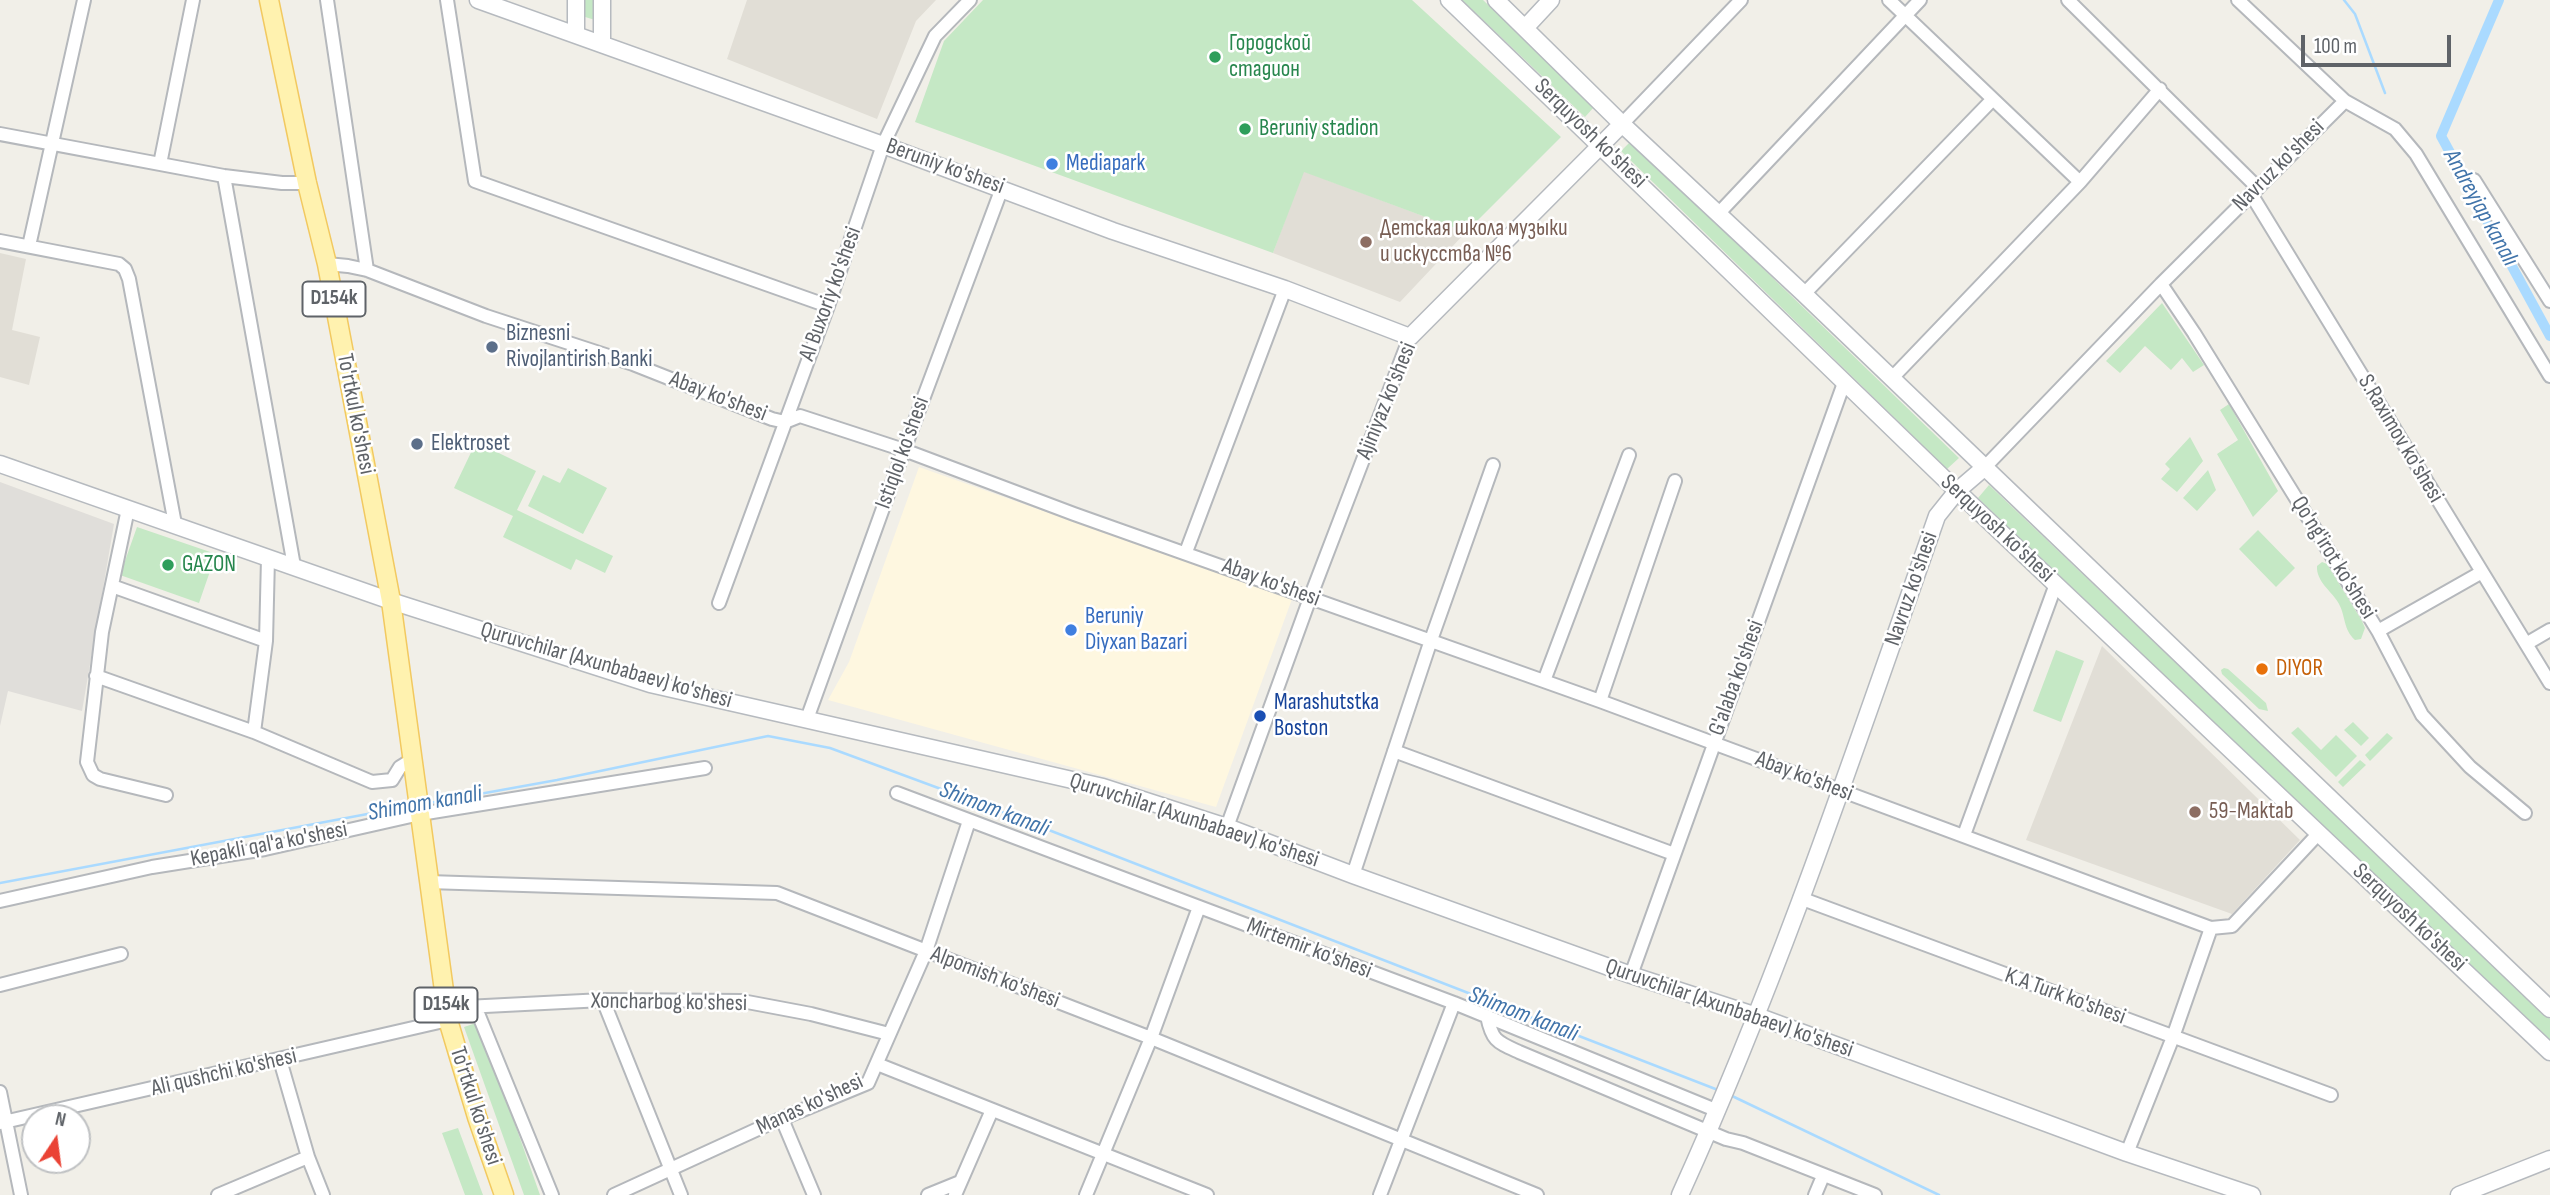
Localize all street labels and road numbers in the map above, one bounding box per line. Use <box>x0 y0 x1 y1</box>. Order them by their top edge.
street label: Serquyosh ko'shesi <box>1528 73 1652 195</box>
street label: Navruz ko'shesi <box>2227 114 2331 218</box>
street label: Beruniy ko'shesi <box>882 133 1008 201</box>
street label: Al Buxoriy ko'shesi <box>794 223 868 365</box>
road number: D154k <box>302 282 366 316</box>
street label: Ajiniyaz ko'shesi <box>1351 339 1423 463</box>
street label: To'rtkul ko'shesi <box>330 351 380 477</box>
street label: Abay ko'shesi <box>665 366 771 428</box>
street label: S.Raximov ko'shesi <box>2351 370 2449 508</box>
street label: Istiqlol ko'shesi <box>870 393 936 513</box>
street label: Serquyosh ko'shesi <box>1934 469 2060 589</box>
street label: Qo'ng'irot ko'shesi <box>2284 492 2382 624</box>
street label: Navruz ko'shesi <box>1880 528 1944 650</box>
street label: Abay ko'shesi <box>1218 553 1324 613</box>
street label: Quruvchilar (Axunbabaev) ko'shesi <box>477 617 735 715</box>
street label: G'alaba ko'shesi <box>1703 617 1771 739</box>
street label: Abay ko'shesi <box>1751 746 1857 808</box>
street label: Quruvchilar (Axunbabaev) ko'shesi <box>1066 768 1322 874</box>
street label: Kepakli qal'a ko'shesi <box>188 816 350 874</box>
street label: Serquyosh ko'shesi <box>2346 858 2472 978</box>
street label: Mirtemir ko'shesi <box>1243 913 1375 985</box>
street label: Alpomish ko'shesi <box>927 941 1063 1015</box>
street label: Quruvchilar (Axunbabaev) ko'shesi <box>1601 954 1857 1064</box>
street label: K.A Turk ko'shesi <box>2001 962 2129 1032</box>
road number: D154k <box>414 988 478 1023</box>
street label: Xoncharbog ko'shesi <box>591 988 747 1018</box>
street label: Ali qushchi ko'shesi <box>149 1043 299 1103</box>
street label: To'rtkul ko'shesi <box>443 1043 507 1169</box>
street label: Manas ko'shesi <box>752 1068 868 1142</box>

